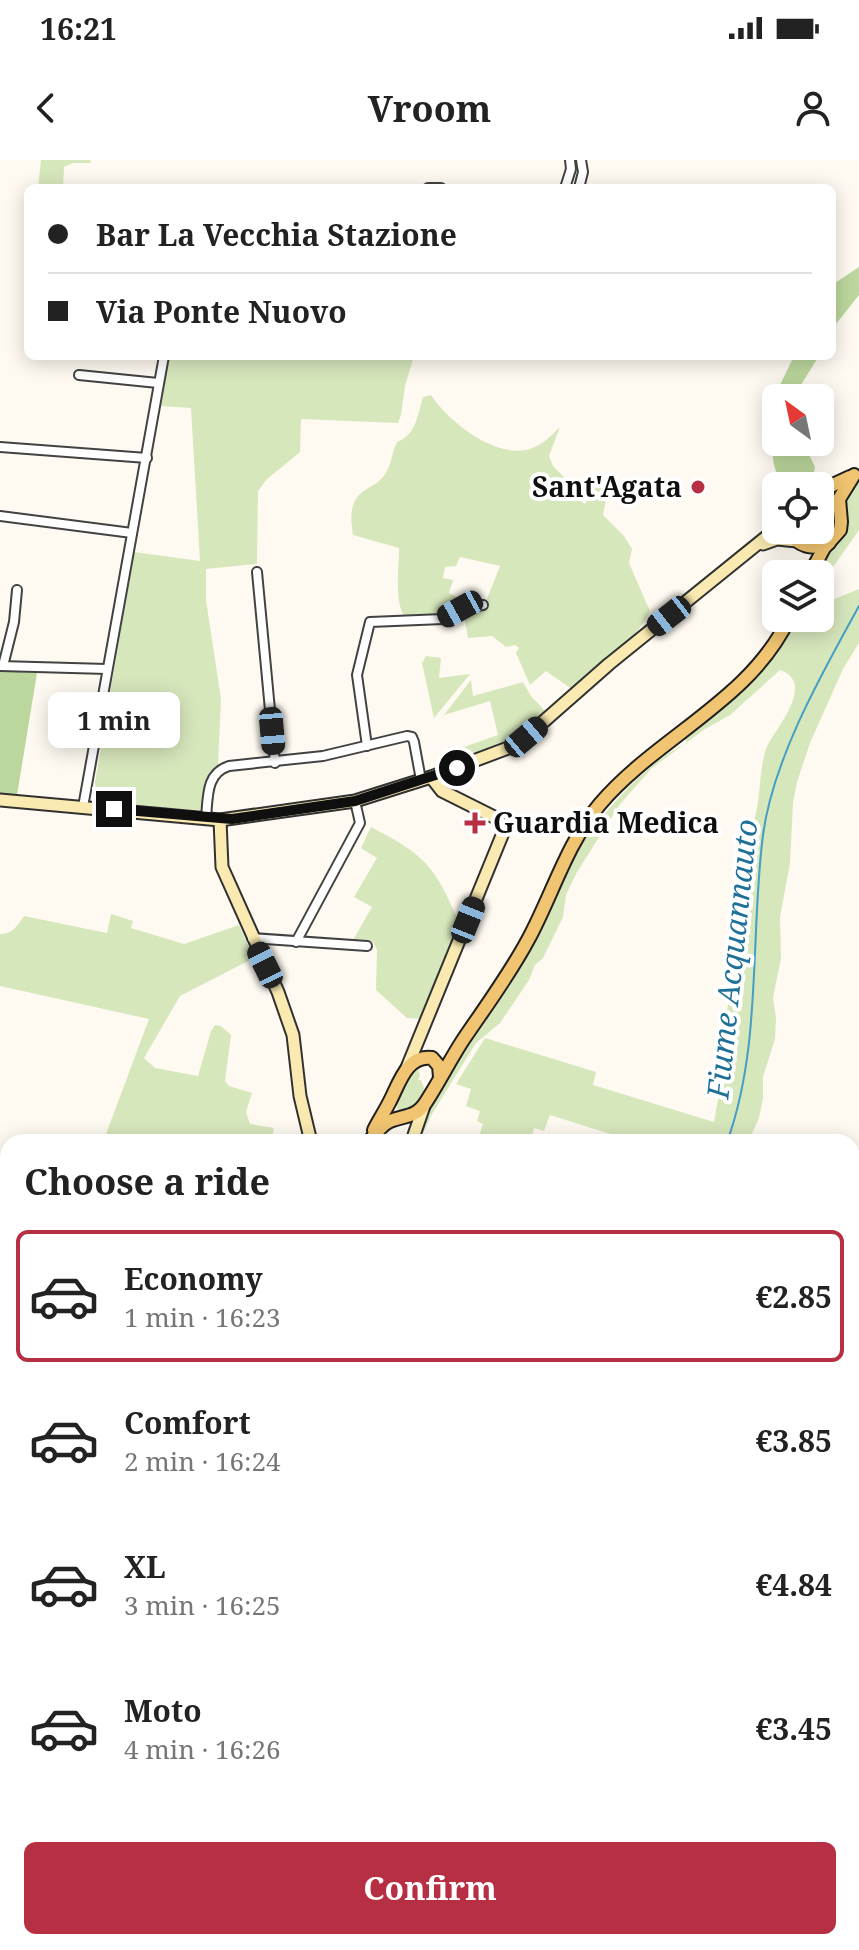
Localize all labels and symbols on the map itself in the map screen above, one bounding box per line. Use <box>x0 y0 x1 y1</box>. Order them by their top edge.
north arrow <box>762 384 834 456</box>
place label: Sant'Agata <box>532 467 682 505</box>
marker: Sant'Agata <box>689 478 707 496</box>
car <box>433 587 487 631</box>
car <box>643 592 695 640</box>
callout: 1 min <box>48 693 180 749</box>
car <box>258 706 286 756</box>
car <box>500 712 552 762</box>
route start <box>439 750 475 786</box>
route end <box>96 791 132 827</box>
place label: Guardia Medica <box>493 803 719 841</box>
marker: Guardia Medica <box>464 812 486 834</box>
water label: Fiume Acquannauto <box>696 817 767 1102</box>
car <box>448 893 488 947</box>
car <box>244 938 286 992</box>

